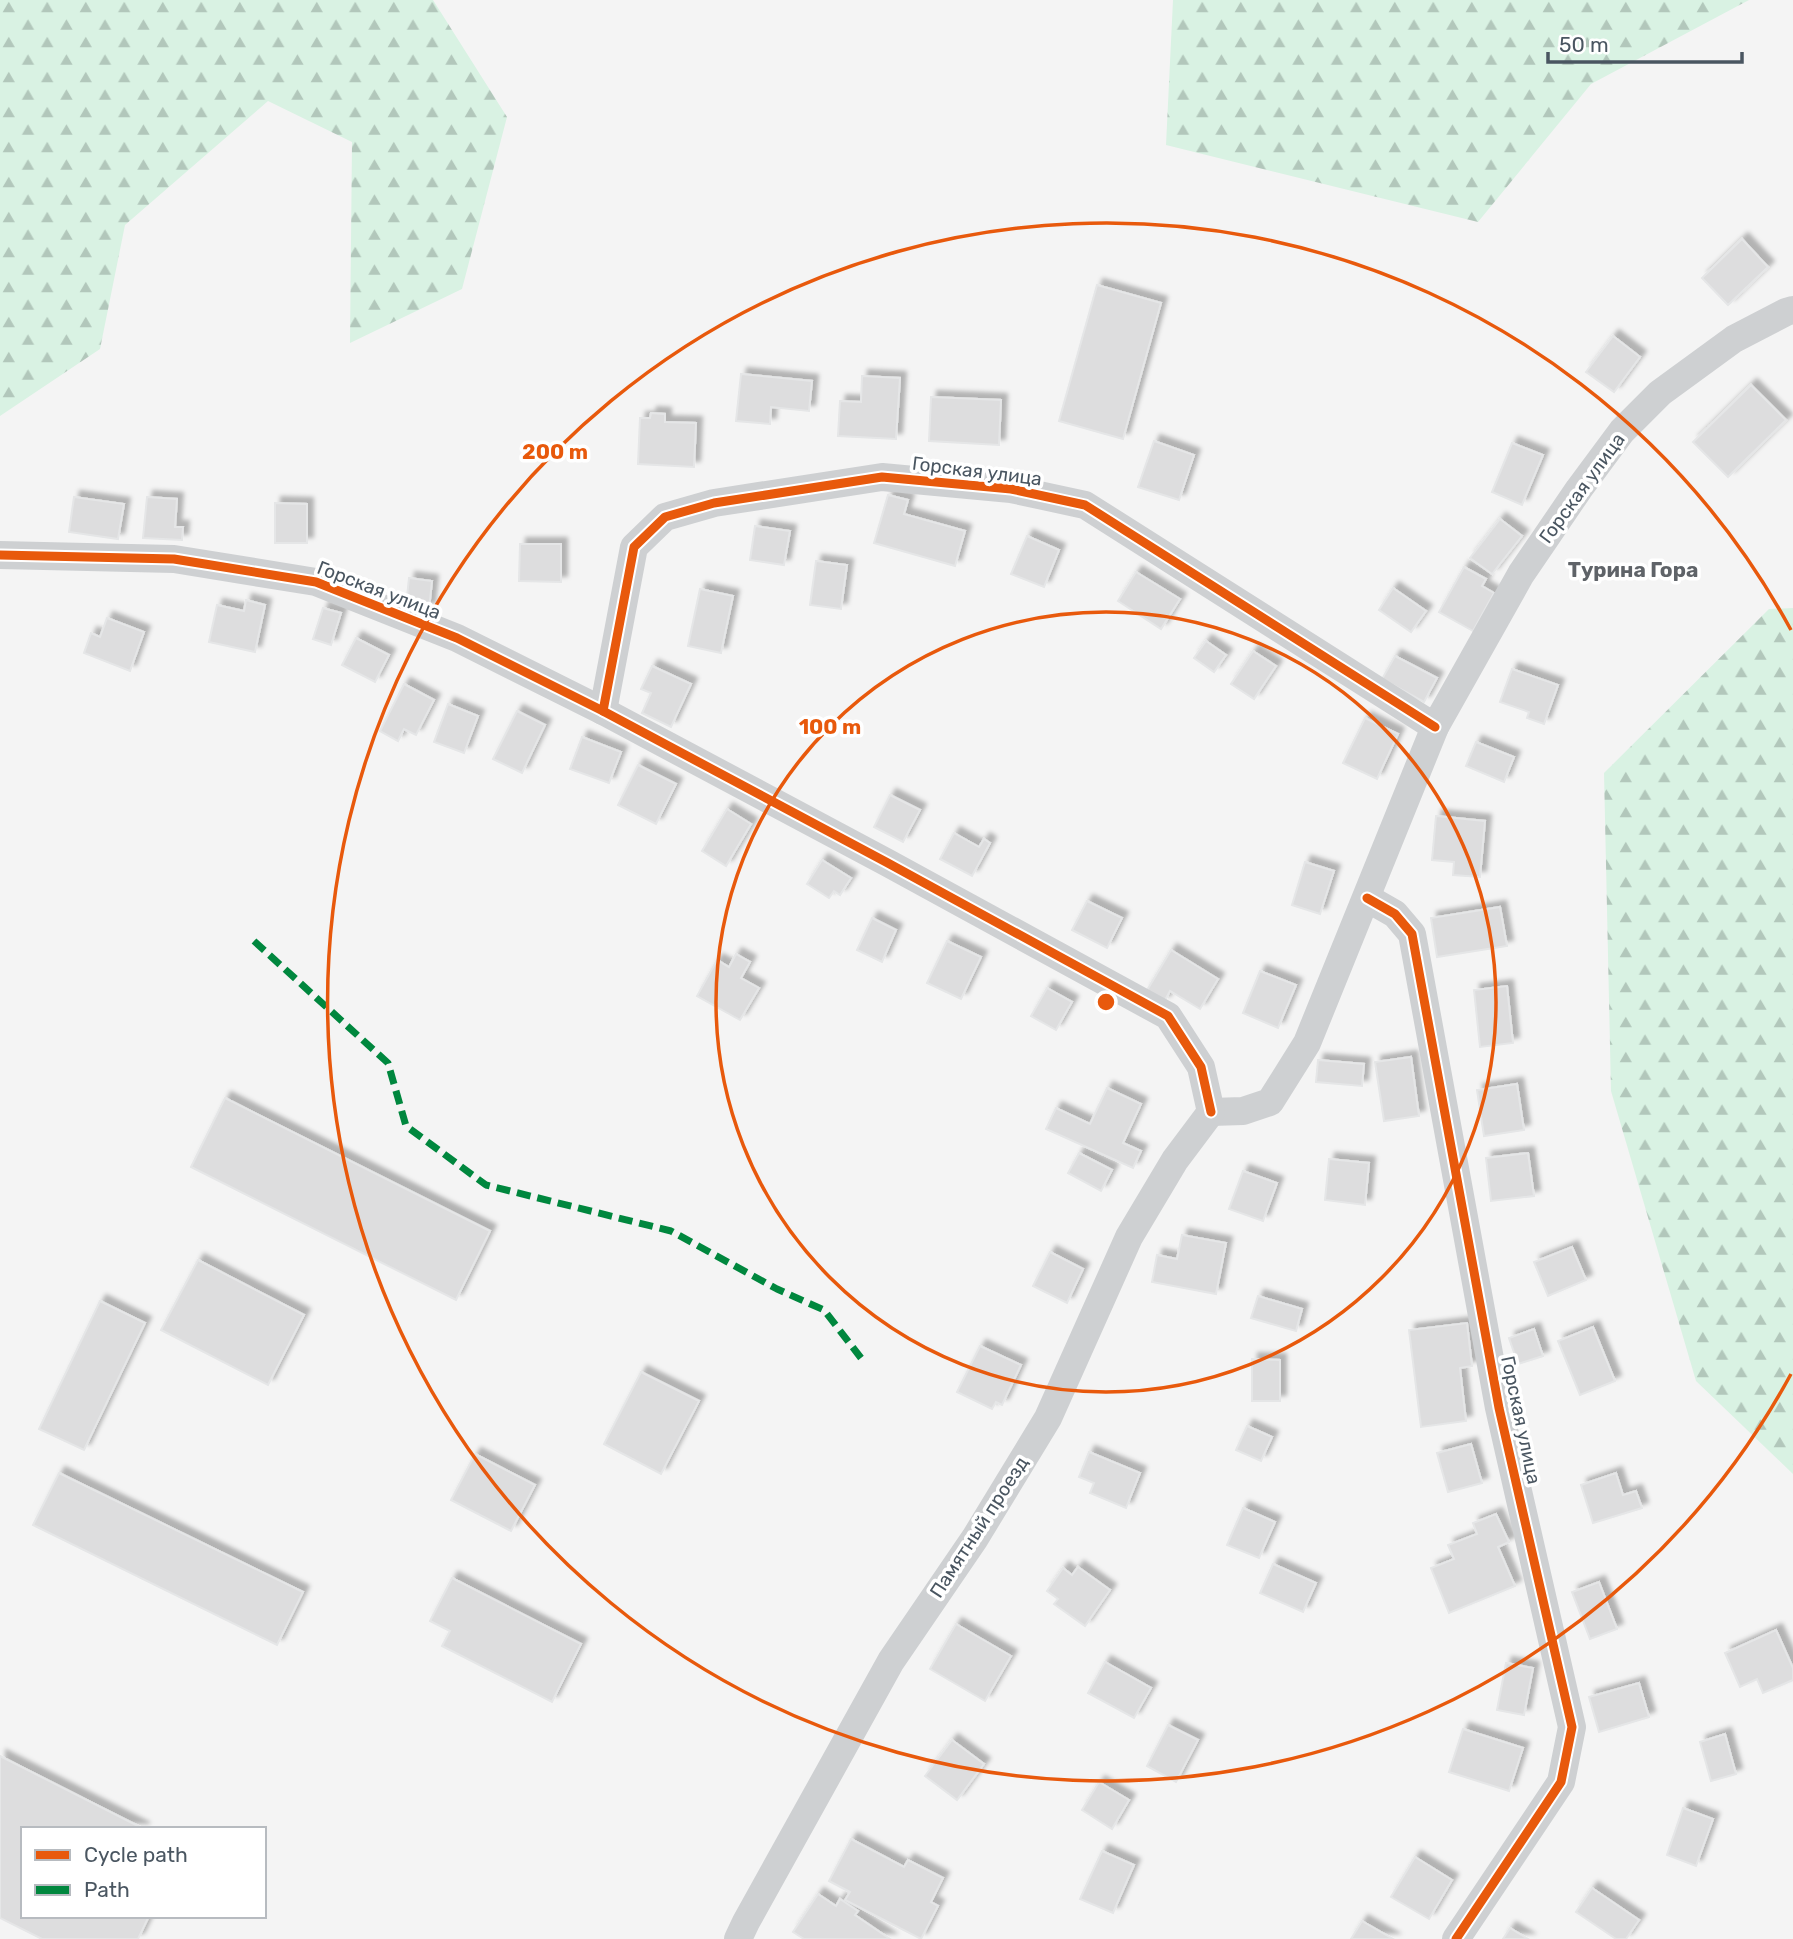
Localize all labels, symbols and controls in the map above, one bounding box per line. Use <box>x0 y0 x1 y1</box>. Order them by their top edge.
scale bar <box>1548 21 1742 65</box>
text: 50 m <box>1559 32 1609 57</box>
street label: Горская улица <box>1534 428 1630 548</box>
text: 200 m <box>522 439 588 464</box>
street label: Горская улица <box>911 452 1043 490</box>
street label: Горская улица <box>314 556 444 624</box>
district label: Турина Гора <box>1568 557 1698 582</box>
text: 100 m <box>799 714 861 739</box>
centre of rings <box>1094 990 1118 1014</box>
street label: Горская улица <box>1496 1354 1546 1486</box>
street label: Памятный проезд <box>925 1452 1033 1602</box>
legend <box>21 1827 266 1918</box>
text: Cycle path <box>84 1842 188 1867</box>
text: Path <box>84 1877 130 1902</box>

